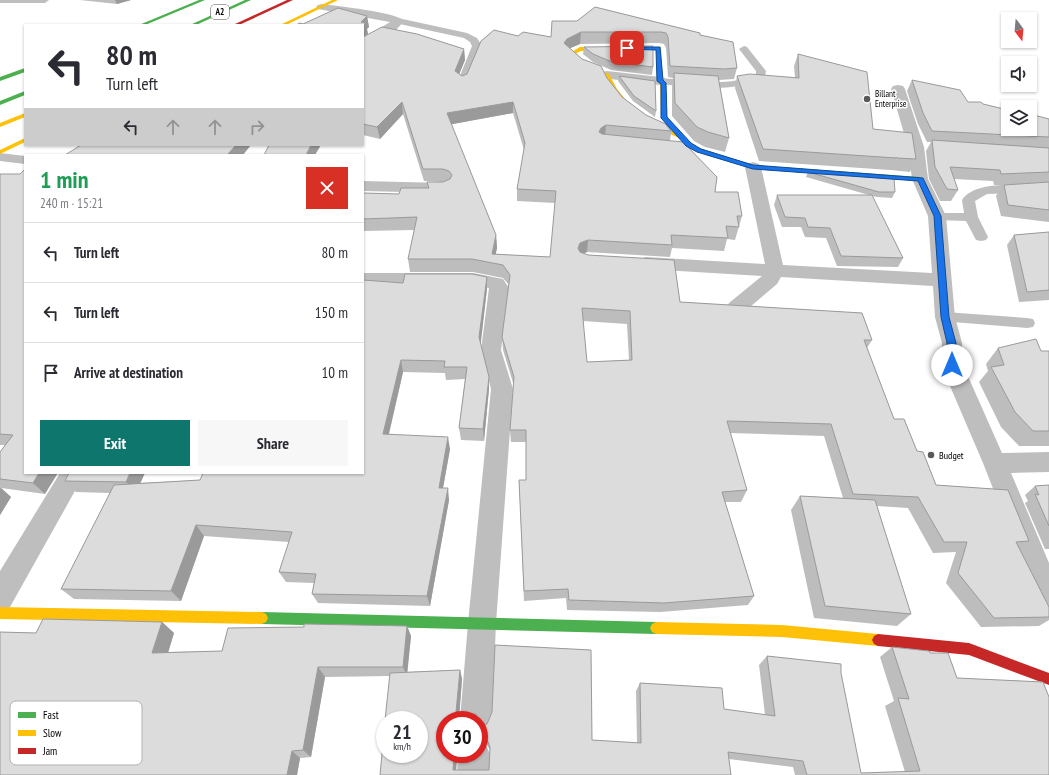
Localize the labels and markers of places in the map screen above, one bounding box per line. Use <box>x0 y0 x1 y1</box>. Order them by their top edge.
pin <box>610 31 644 65</box>
place label: Billant Enterprise <box>875 88 907 109</box>
marker: Billant Enterprise <box>862 94 872 104</box>
place label: Budget <box>939 449 964 462</box>
marker: Budget <box>926 450 936 460</box>

